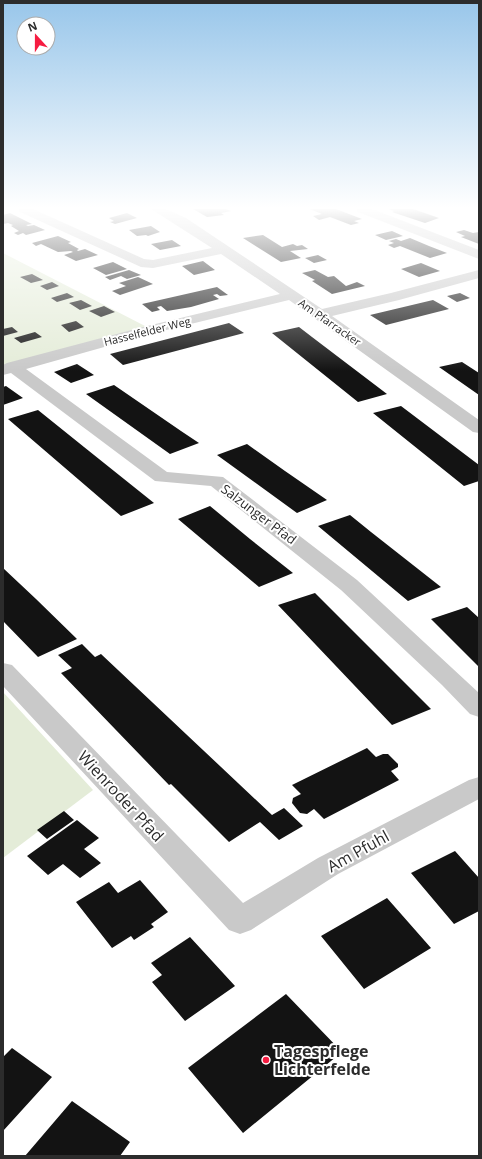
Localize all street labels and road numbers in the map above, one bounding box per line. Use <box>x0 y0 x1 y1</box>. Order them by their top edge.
street label: Am Pfarracker <box>296 295 365 349</box>
street label: Hasselfelder Weg <box>102 313 192 349</box>
street label: Salzunger Pfad <box>218 480 300 548</box>
street label: Wienroder Pfad <box>73 746 169 846</box>
street label: Am Pfuhl <box>323 825 393 877</box>

